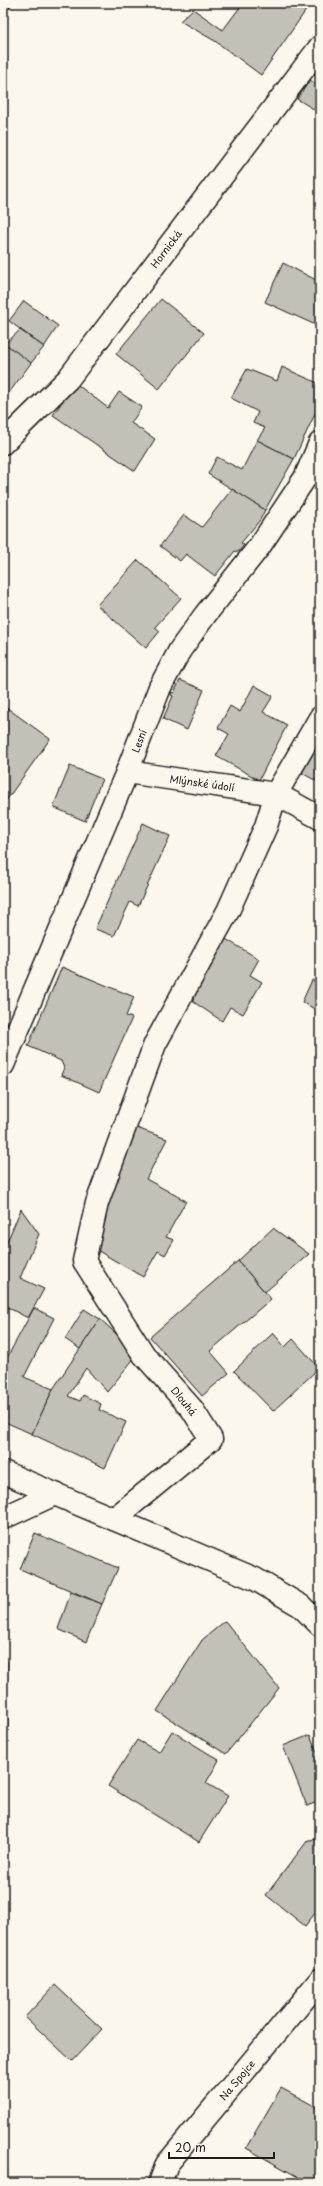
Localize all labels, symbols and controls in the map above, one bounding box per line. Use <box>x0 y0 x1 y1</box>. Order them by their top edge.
street label: Hornická <box>146 226 185 271</box>
street label: Lesní <box>127 727 150 755</box>
street label: Mlýnské údolí <box>169 771 236 795</box>
street label: Dlouhá <box>168 1383 201 1419</box>
street label: Na Spojce <box>215 2056 258 2103</box>
scale bar <box>169 2134 274 2160</box>
text: 20 m <box>175 2138 206 2156</box>

